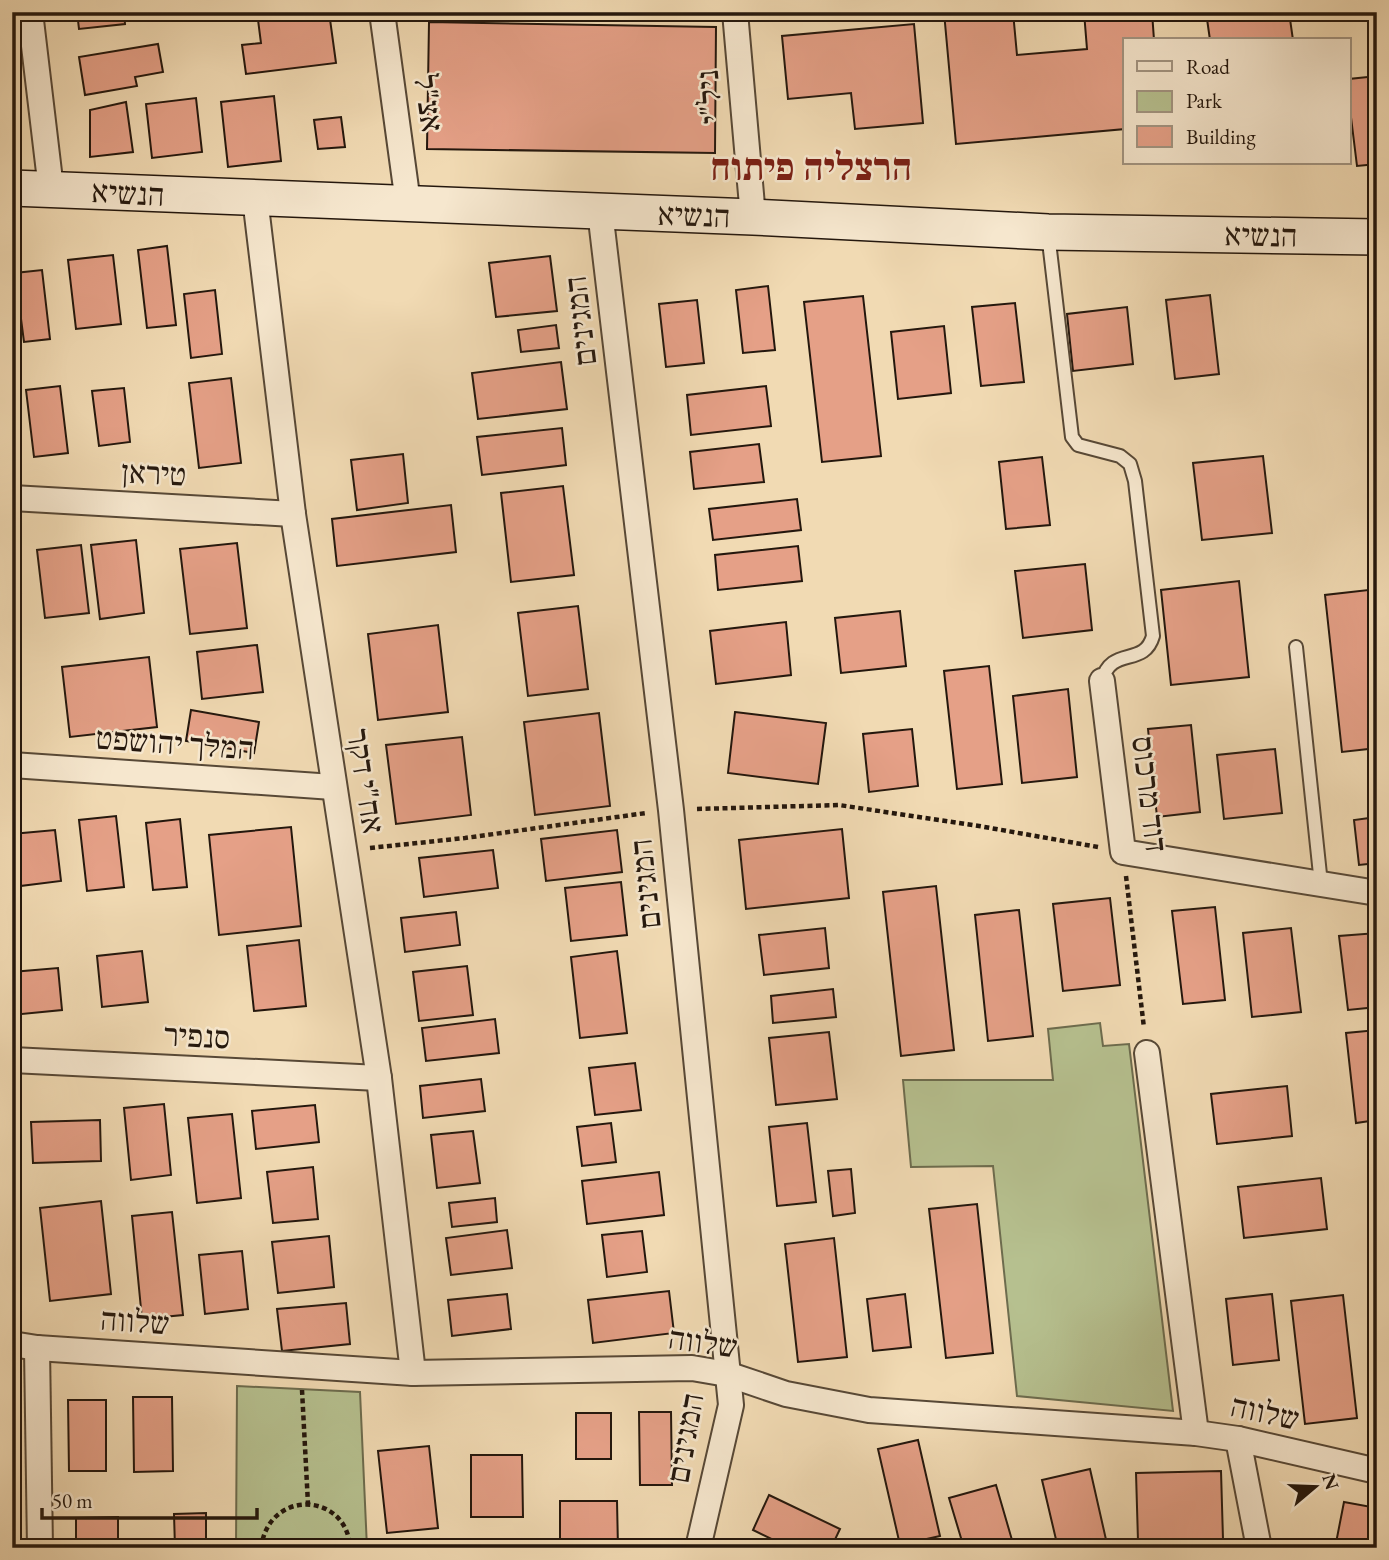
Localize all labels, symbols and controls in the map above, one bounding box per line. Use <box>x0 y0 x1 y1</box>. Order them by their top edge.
legend <box>1123 38 1350 164</box>
text: Road <box>1186 53 1230 80</box>
street label: ניל"י <box>686 68 732 126</box>
street label: אצ"ל <box>404 71 454 135</box>
text: Park <box>1186 87 1223 114</box>
text: Building <box>1186 123 1256 150</box>
district label: הרצליה פיתוח <box>710 142 912 191</box>
street label: הנשיא <box>90 170 166 216</box>
street label: הנשיא <box>657 193 731 237</box>
street label: הנשיא <box>1224 213 1298 257</box>
street label: המגינים <box>554 274 606 368</box>
street label: טיראן <box>121 450 187 496</box>
street label: המלך יהושפט <box>94 717 256 769</box>
street label: אח"י דקר <box>337 725 395 837</box>
street label: דוד מרכוס <box>1122 733 1178 855</box>
street label: המגינים <box>619 837 671 931</box>
street label: סנפיר <box>163 1013 231 1059</box>
street label: שלווה <box>99 1298 171 1344</box>
street label: שלווה <box>666 1316 740 1368</box>
street label: שלווה <box>1227 1384 1303 1440</box>
street label: המגינים <box>656 1390 714 1486</box>
north arrow <box>1280 1452 1350 1522</box>
text: N <box>1316 1470 1345 1494</box>
scale bar <box>42 1476 257 1520</box>
text: 50 m <box>52 1487 93 1514</box>

